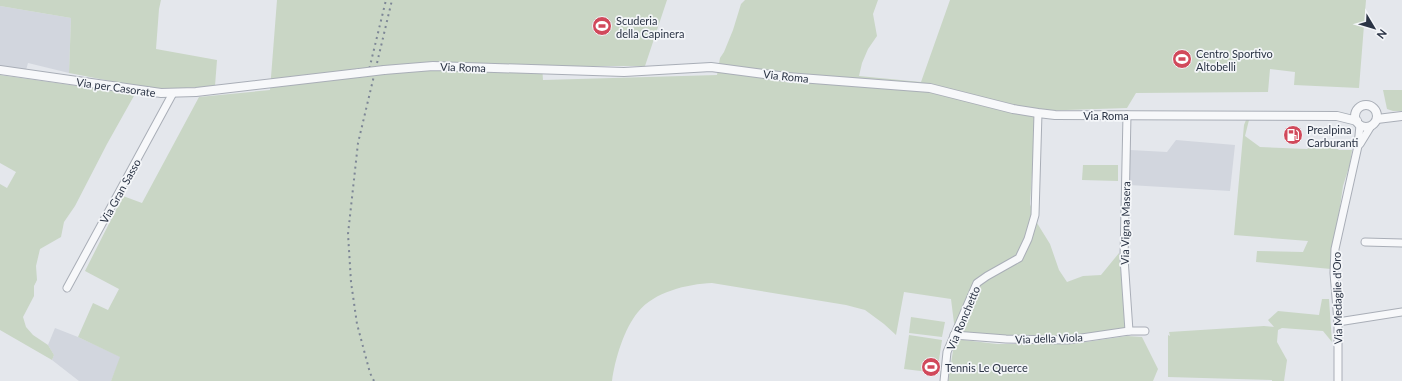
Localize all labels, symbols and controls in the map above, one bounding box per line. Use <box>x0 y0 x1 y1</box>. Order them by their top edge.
north arrow <box>1354 8 1394 48</box>
place label: Scuderia della Capinera <box>616 14 684 40</box>
sports icon: Scuderia della Capinera <box>591 15 613 37</box>
text: N <box>1375 27 1390 42</box>
place label: Centro Sportivo Altobelli <box>1196 47 1273 73</box>
sports icon: Centro Sportivo Altobelli <box>1171 48 1193 70</box>
street label: Via Roma <box>440 60 486 74</box>
street label: Via Roma <box>763 67 809 85</box>
street label: Via per Casorate <box>76 75 157 99</box>
street label: Via Roma <box>1083 109 1129 122</box>
place label: Prealpina Carburanti <box>1307 123 1359 149</box>
fuel station icon: Prealpina Carburanti <box>1282 124 1304 146</box>
street label: Via Gran Sasso <box>97 156 143 226</box>
street label: Via Vigna Masera <box>1118 181 1132 265</box>
street label: Via Medaglie d'Oro <box>1330 252 1344 344</box>
street label: Via Ronchetto <box>944 284 982 352</box>
street label: Via della Viola <box>1015 330 1083 346</box>
sports icon: Tennis Le Querce <box>920 356 942 378</box>
place label: Tennis Le Querce <box>945 361 1028 374</box>

